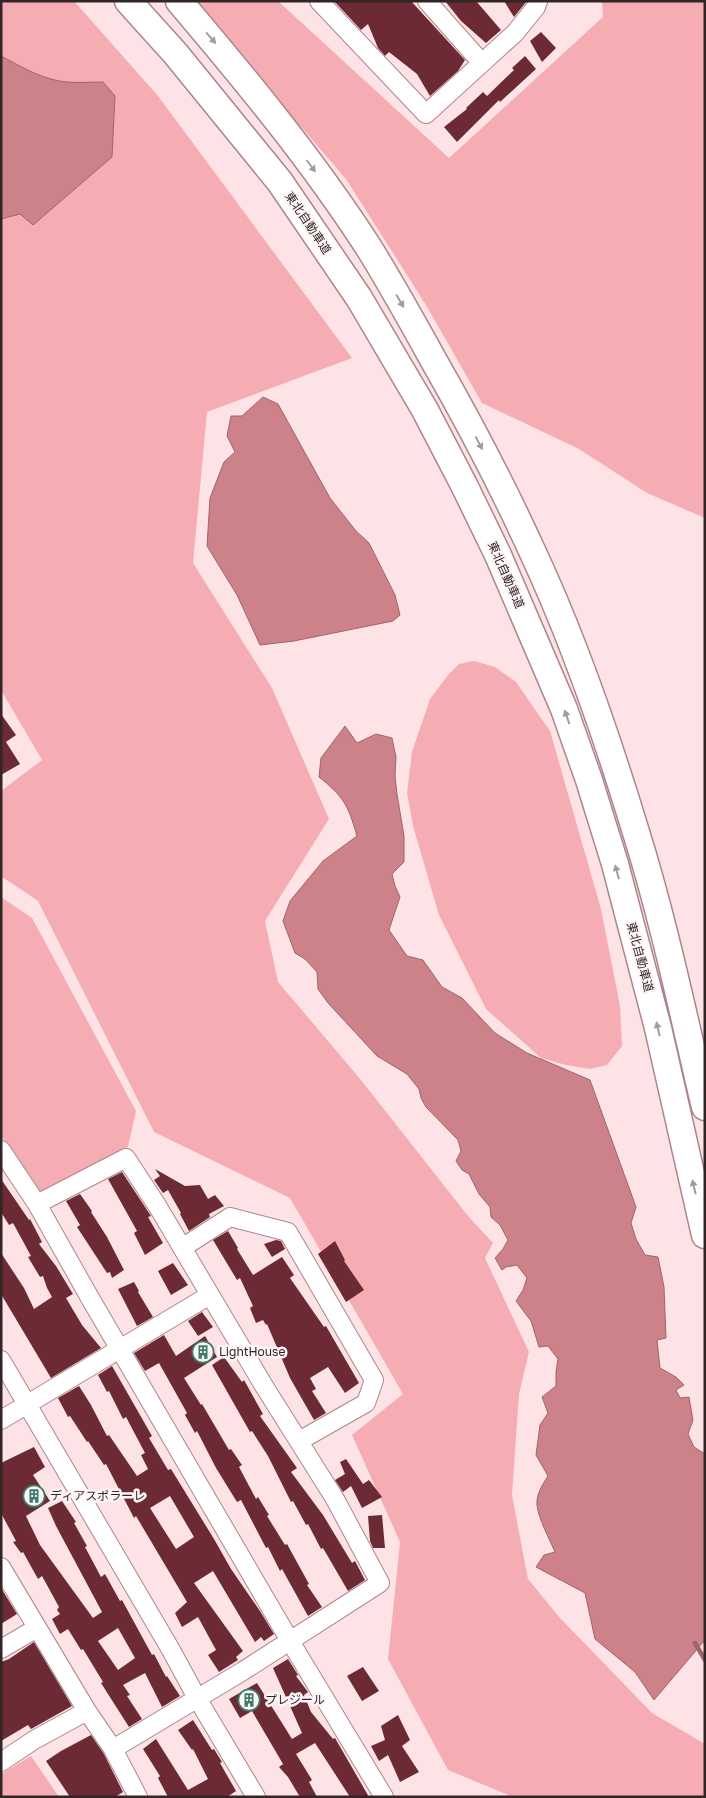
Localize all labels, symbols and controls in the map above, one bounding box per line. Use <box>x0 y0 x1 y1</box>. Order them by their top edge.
one-way arrow <box>205 32 216 45</box>
one-way arrow <box>306 159 316 173</box>
street label: 東北自動車道 <box>282 189 335 257</box>
one-way arrow <box>396 295 405 308</box>
one-way arrow <box>475 436 483 451</box>
street label: 東北自動車道 <box>485 539 528 611</box>
one-way arrow <box>563 709 571 724</box>
one-way arrow <box>613 864 621 879</box>
street label: 東北自動車道 <box>624 920 657 994</box>
one-way arrow <box>654 1021 662 1037</box>
one-way arrow <box>690 1180 698 1195</box>
building icon: LightHouse <box>191 1340 215 1364</box>
place label: LightHouse <box>219 1344 285 1359</box>
building icon: ディアスポラーレ <box>22 1484 46 1508</box>
place label: ディアスポラーレ <box>50 1488 145 1503</box>
building icon: プレジール <box>237 1688 261 1712</box>
place label: プレジール <box>265 1692 325 1707</box>

